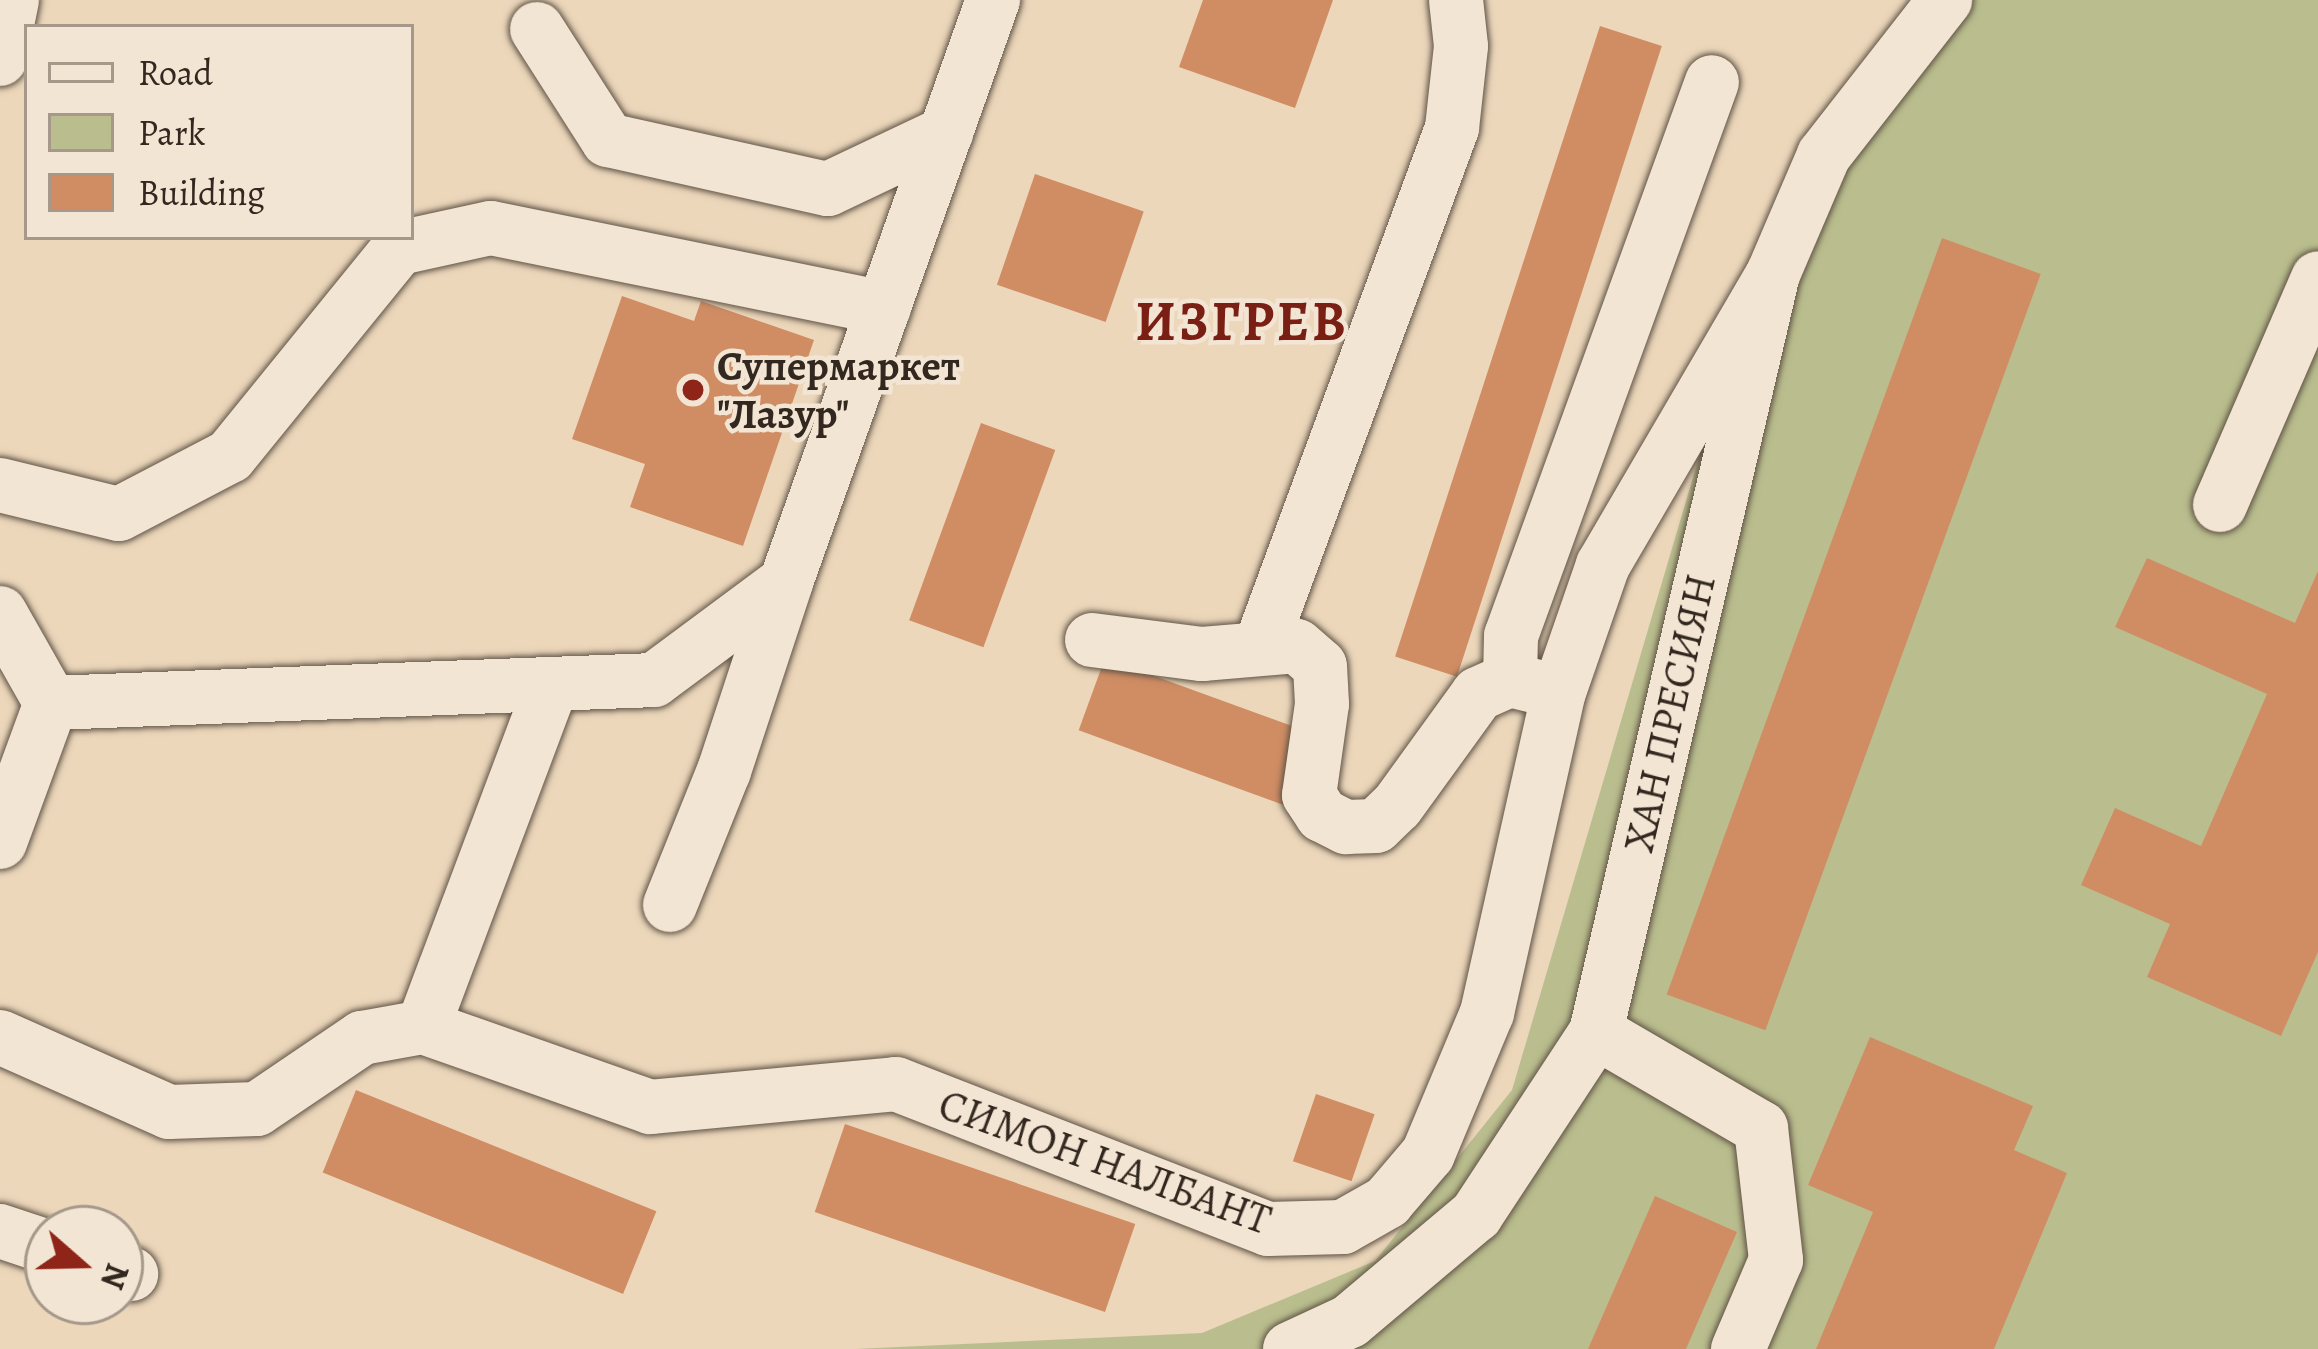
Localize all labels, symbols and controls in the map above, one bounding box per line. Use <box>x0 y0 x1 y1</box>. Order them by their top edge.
legend <box>24 24 414 240</box>
text: Road <box>138 48 213 97</box>
text: Park <box>138 108 206 157</box>
text: Building <box>138 168 265 217</box>
district label: ИЗГРЕВ <box>1135 289 1349 353</box>
place label: Супермаркет "Лазур" <box>717 341 960 440</box>
marker: Супермаркет "Лазур" <box>680 377 706 403</box>
street label: ХАН ПРЕСИЯН <box>1614 569 1726 857</box>
street label: СИМОН НАЛБАНТ <box>932 1079 1278 1245</box>
north arrow <box>24 1205 144 1325</box>
text: N <box>90 1257 141 1295</box>

